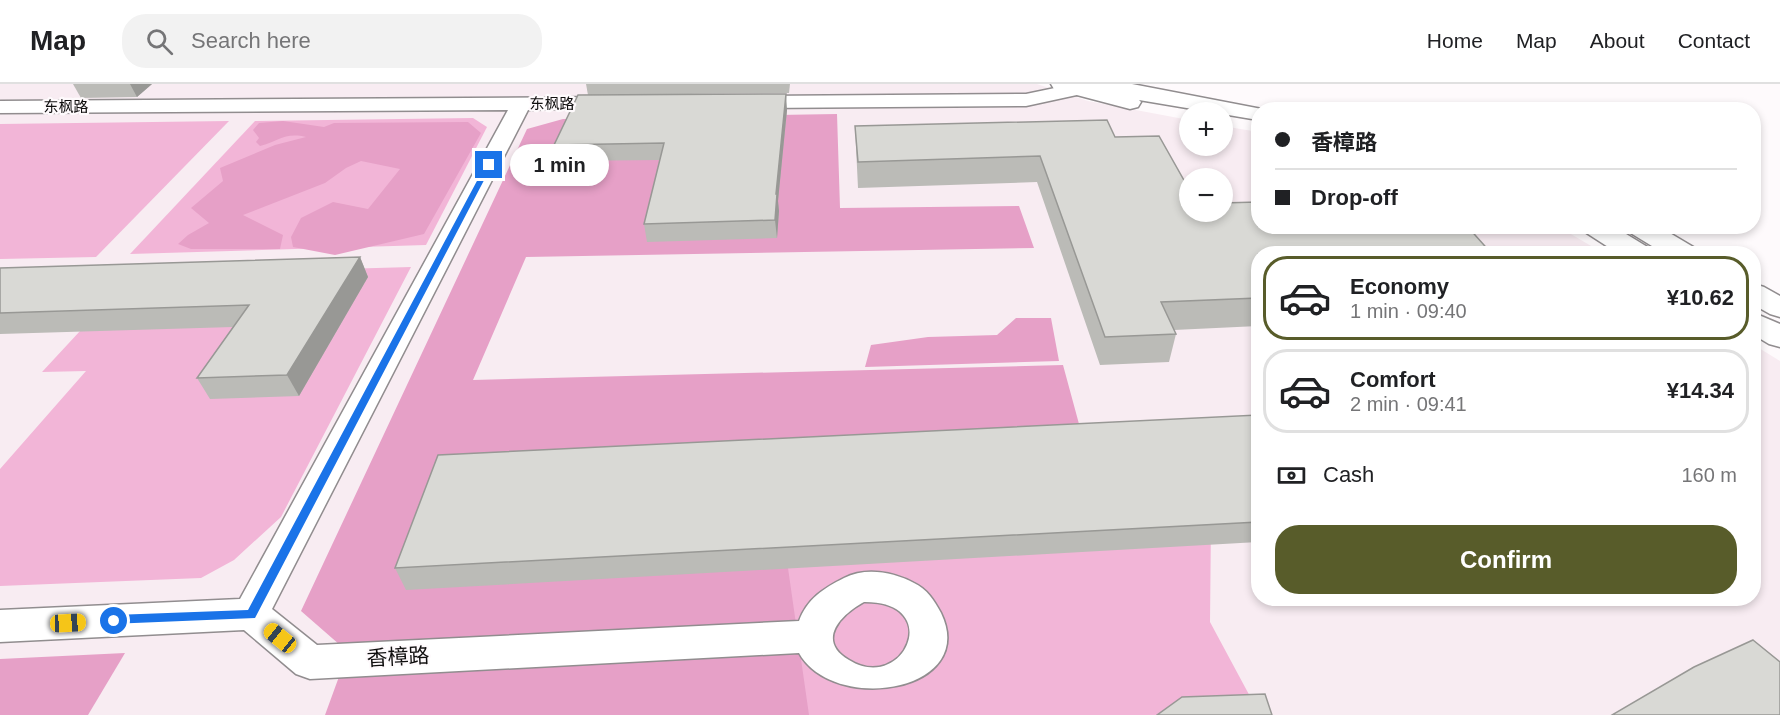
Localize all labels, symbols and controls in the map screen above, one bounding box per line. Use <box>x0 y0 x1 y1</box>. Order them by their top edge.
search box <box>122 14 542 68</box>
text: Map <box>30 25 86 56</box>
icon: search <box>143 25 176 58</box>
text: Search here <box>191 28 311 53</box>
text: Home <box>1427 29 1483 52</box>
text: Map <box>1516 29 1557 52</box>
text: About <box>1590 29 1645 52</box>
text: Contact <box>1678 29 1750 52</box>
street label: 东枫路 <box>529 95 575 112</box>
street label: 东枫路 <box>43 98 89 115</box>
map controls <box>1179 102 1233 222</box>
button: + <box>1179 102 1233 156</box>
text: 香樟路 <box>1311 130 1377 155</box>
callout: 1 min <box>510 144 609 186</box>
route end <box>475 151 502 178</box>
text: 1 min <box>533 154 586 176</box>
button: − <box>1179 168 1233 222</box>
text: Drop-off <box>1311 185 1398 210</box>
icon: car <box>1278 271 1332 325</box>
text: Economy <box>1350 274 1449 299</box>
text: ¥10.62 <box>1667 285 1734 310</box>
text: 1 min · 09:40 <box>1350 300 1467 322</box>
icon: car <box>1278 364 1332 418</box>
text: Comfort <box>1350 367 1436 392</box>
text: ¥14.34 <box>1667 378 1734 403</box>
text: 2 min · 09:41 <box>1350 393 1467 415</box>
icon: cash <box>1275 459 1308 492</box>
text: Cash <box>1323 462 1374 487</box>
text: 160 m <box>1681 464 1737 486</box>
button: Confirm <box>1275 525 1737 594</box>
route start <box>100 607 127 634</box>
car <box>50 613 86 633</box>
car <box>260 620 300 656</box>
street label: 香樟路 <box>366 643 430 670</box>

